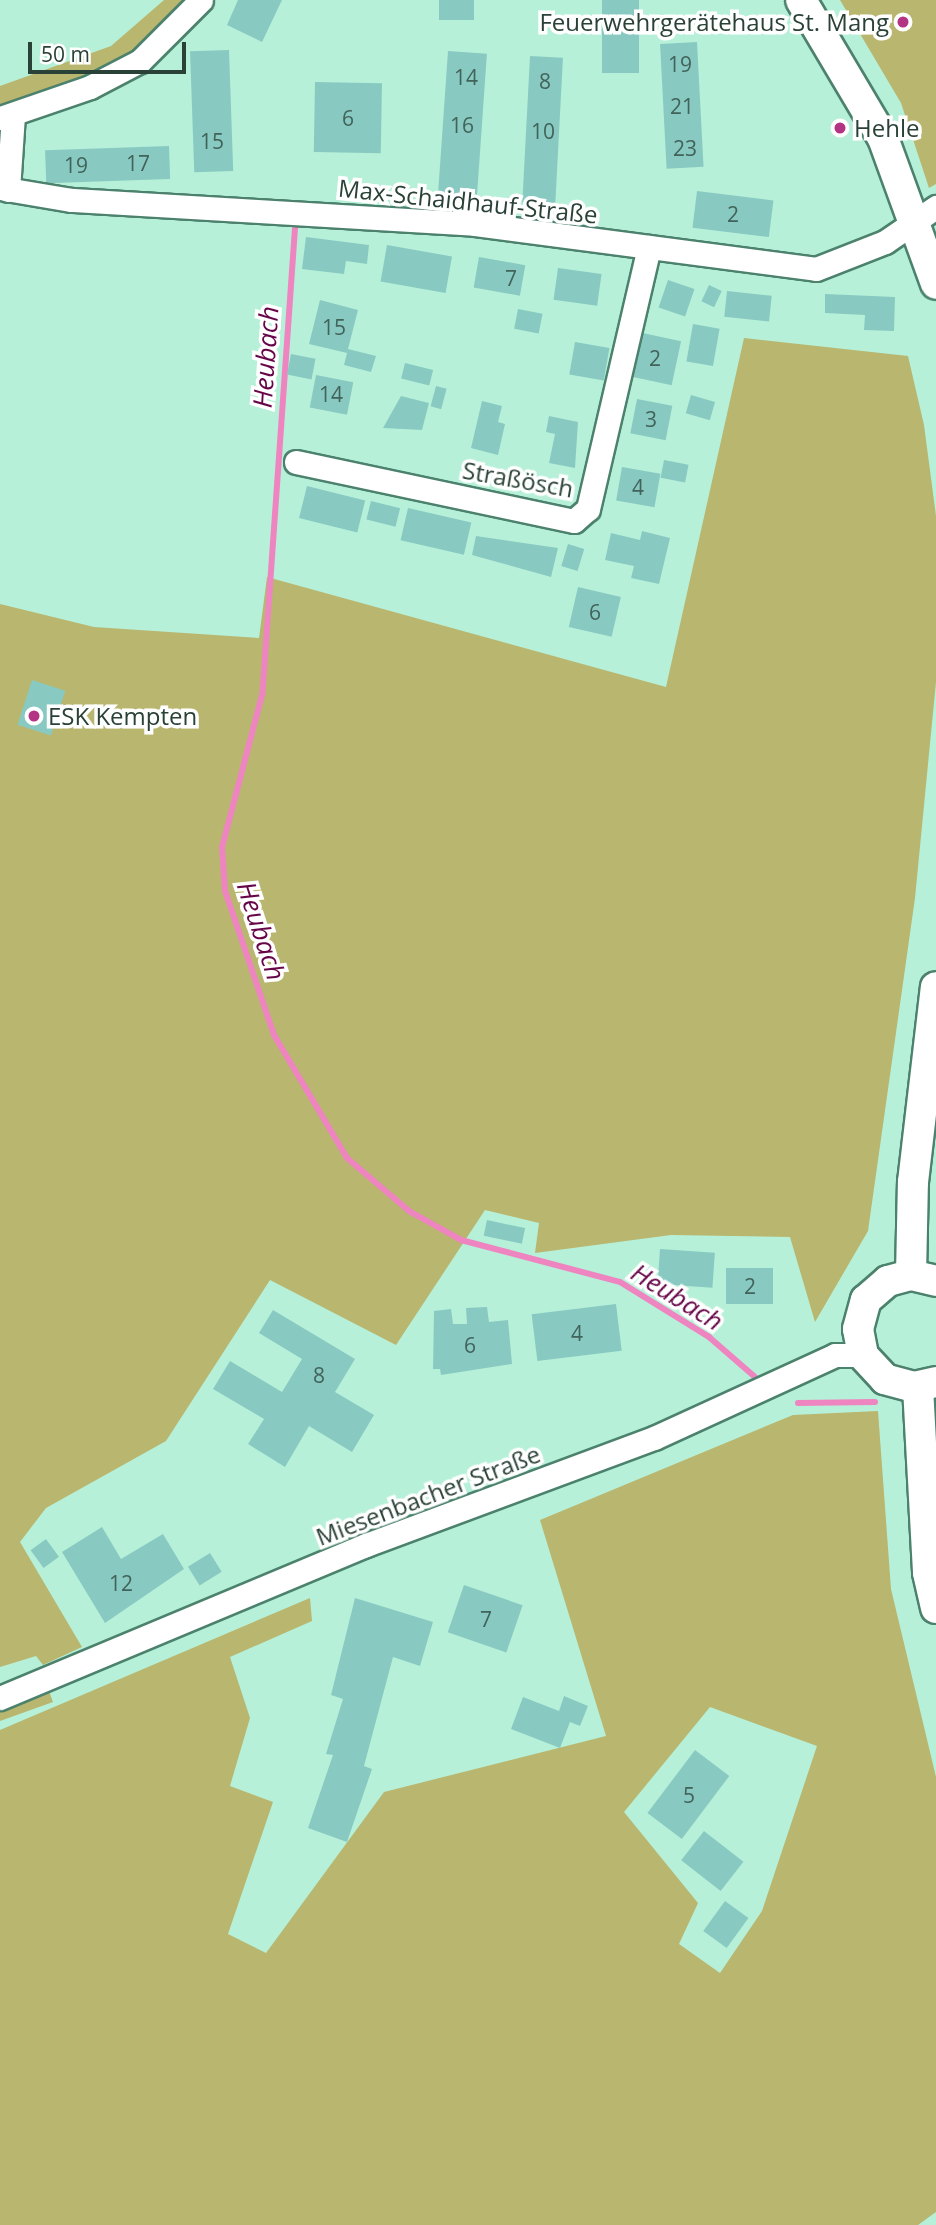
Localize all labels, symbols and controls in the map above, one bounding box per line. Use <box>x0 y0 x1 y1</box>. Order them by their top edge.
place label: Feuerwehrgerätehaus St. Mang <box>539 8 889 36</box>
marker: Feuerwehrgerätehaus St. Mang <box>895 14 911 30</box>
scale bar <box>32 28 189 72</box>
text: 50 m <box>41 40 90 68</box>
house number: 19 <box>668 51 692 77</box>
house number: 14 <box>454 64 478 90</box>
house number: 8 <box>539 68 551 94</box>
house number: 21 <box>670 93 694 119</box>
house number: 6 <box>342 105 354 131</box>
house number: 16 <box>450 112 474 138</box>
place label: Hehle <box>854 114 919 142</box>
house number: 10 <box>531 118 555 144</box>
marker: Hehle <box>832 120 848 136</box>
house number: 15 <box>200 128 224 154</box>
house number: 23 <box>673 135 697 161</box>
house number: 17 <box>126 150 150 176</box>
house number: 19 <box>64 152 88 178</box>
street label: Max-Schaidhauf-Straße <box>337 173 599 229</box>
house number: 2 <box>727 201 739 227</box>
house number: 7 <box>505 265 517 291</box>
water label: Heubach <box>247 305 285 409</box>
house number: 15 <box>322 314 346 340</box>
house number: 2 <box>649 345 661 371</box>
house number: 14 <box>319 381 343 407</box>
house number: 3 <box>645 406 657 432</box>
street label: Straßösch <box>460 455 576 503</box>
house number: 4 <box>632 474 644 500</box>
house number: 6 <box>589 599 601 625</box>
place label: ESK Kempten <box>48 702 197 730</box>
marker: ESK Kempten <box>26 708 42 724</box>
water label: Heubach <box>230 878 292 984</box>
water label: Heubach <box>625 1257 729 1337</box>
house number: 2 <box>744 1273 756 1299</box>
house number: 4 <box>571 1320 583 1346</box>
house number: 6 <box>464 1332 476 1358</box>
house number: 8 <box>313 1362 325 1388</box>
street label: Miesenbacher Straße <box>312 1439 544 1551</box>
house number: 12 <box>109 1570 133 1596</box>
house number: 7 <box>480 1606 492 1632</box>
house number: 5 <box>683 1782 695 1808</box>

